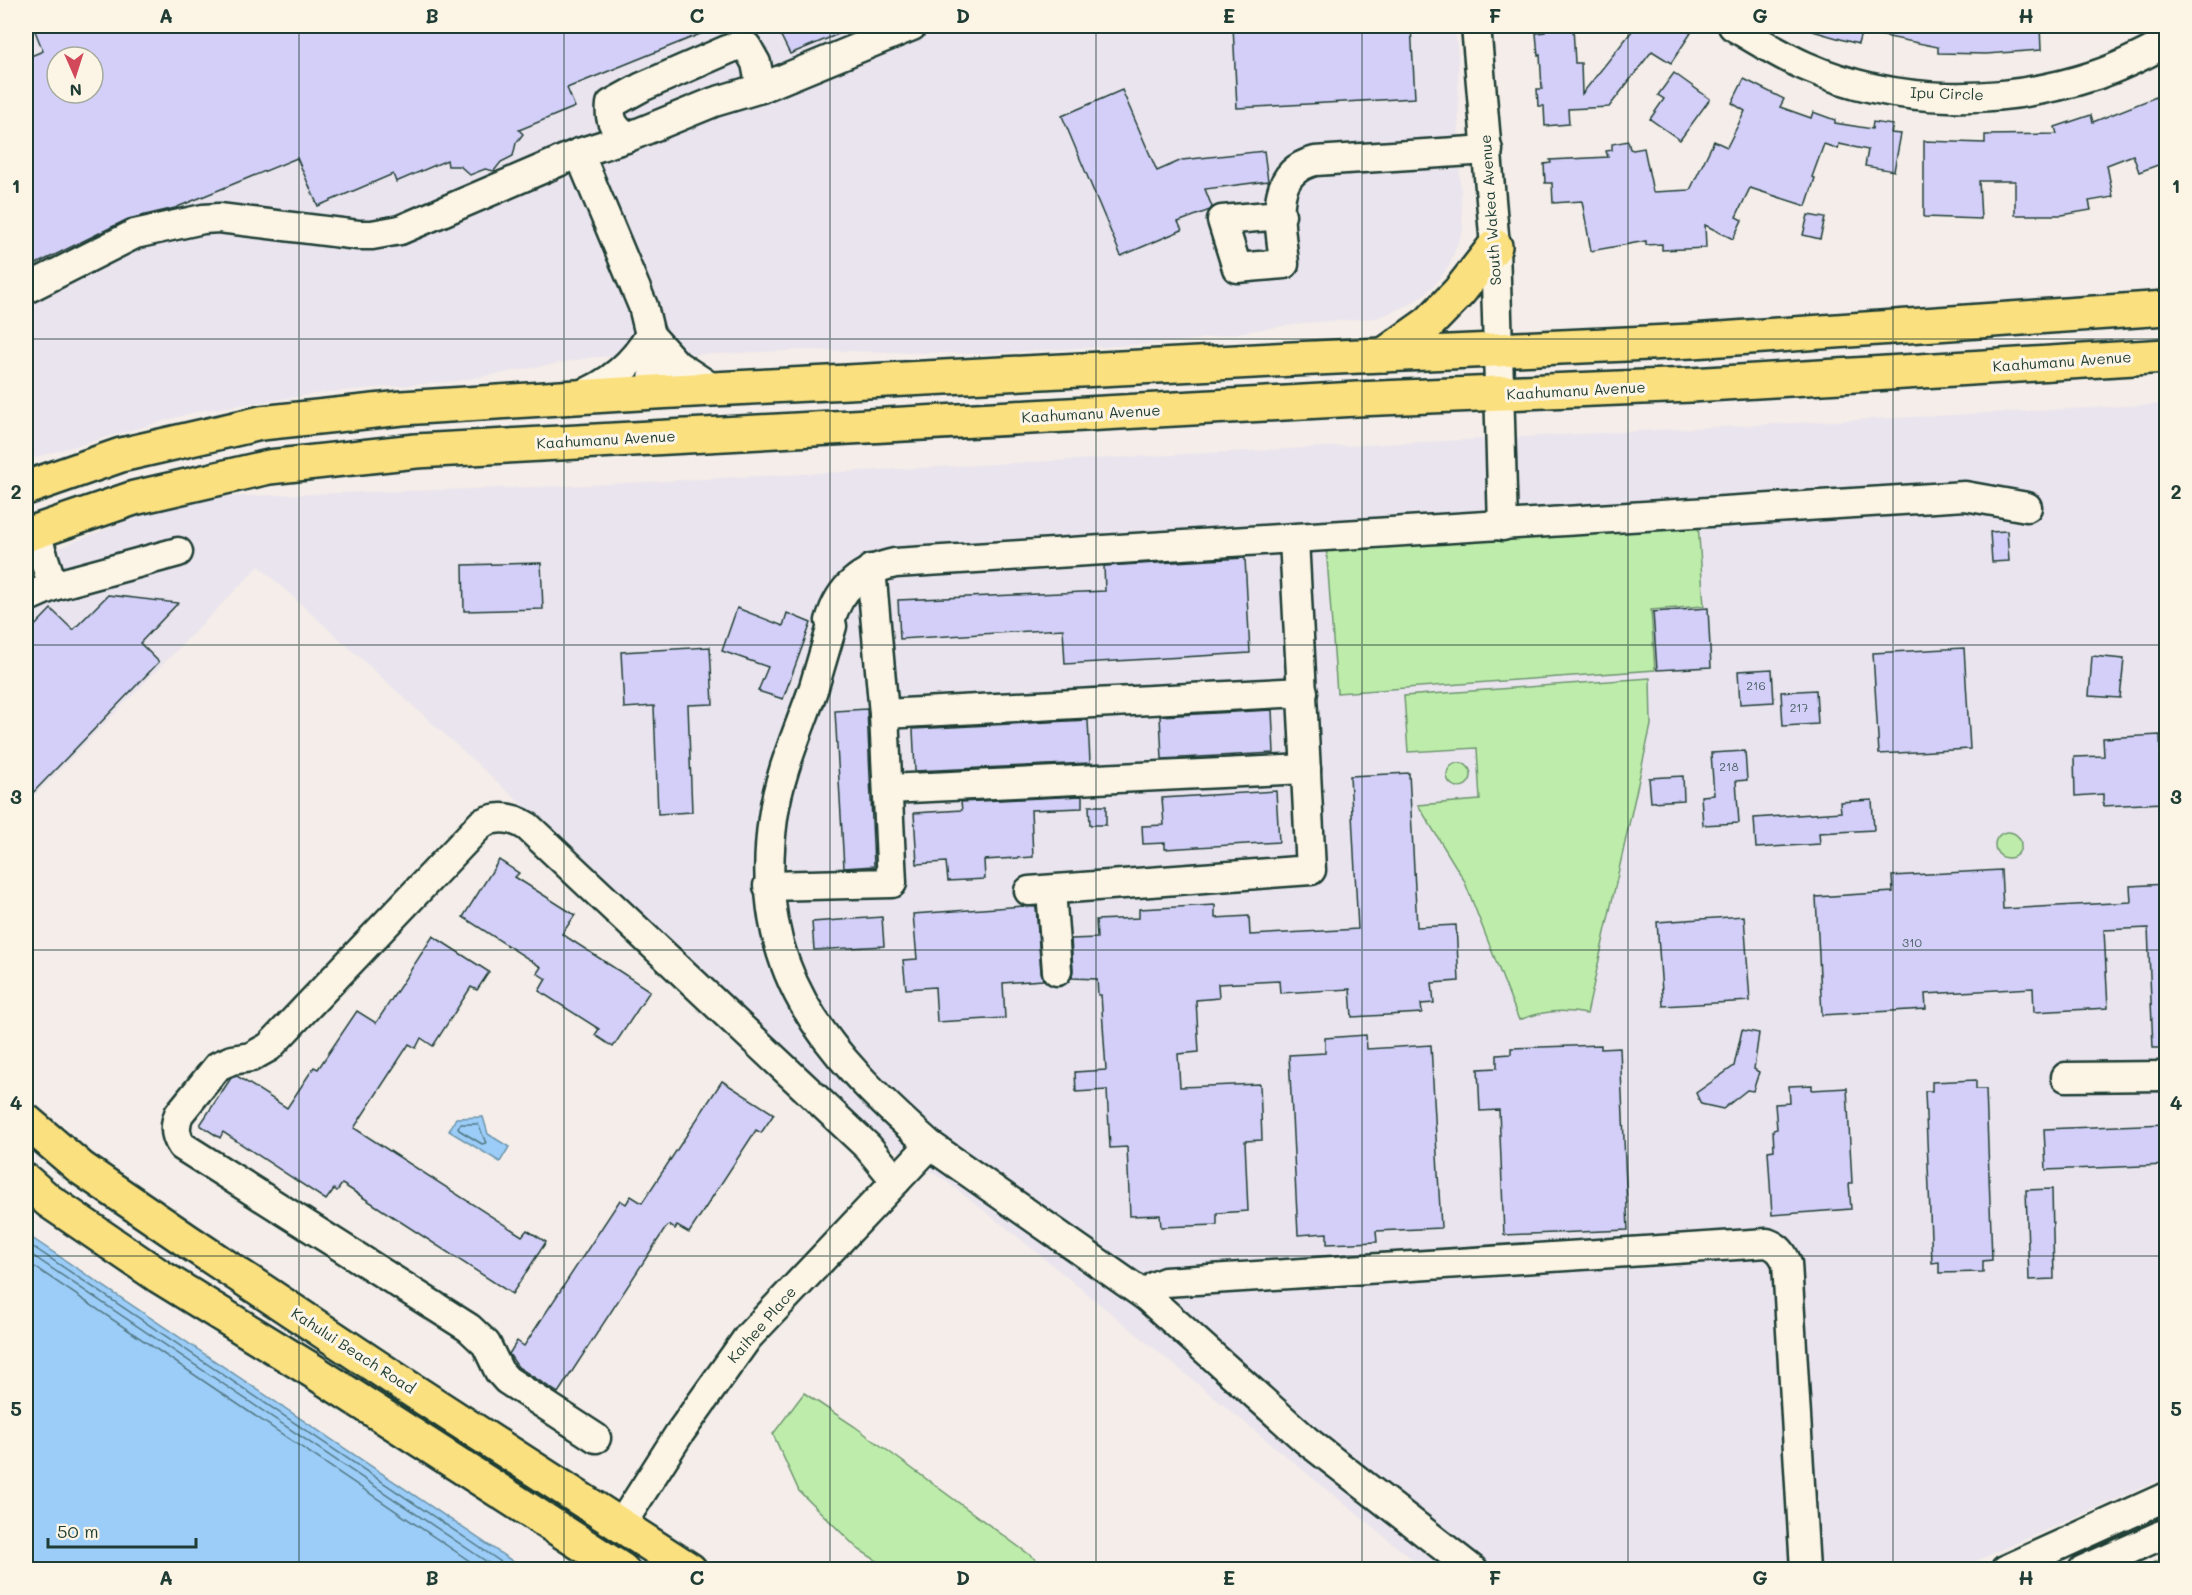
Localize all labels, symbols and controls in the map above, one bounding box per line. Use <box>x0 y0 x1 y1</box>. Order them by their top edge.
text: A <box>159 2 173 28</box>
text: B <box>425 2 439 28</box>
text: C <box>690 2 705 28</box>
text: D <box>956 2 970 28</box>
text: E <box>1223 2 1235 28</box>
text: F <box>1489 2 1502 28</box>
text: G <box>1752 2 1768 28</box>
text: H <box>2018 2 2034 28</box>
north arrow <box>45 45 105 105</box>
text: N <box>69 80 82 101</box>
street label: Ipu Circle <box>1910 82 1984 104</box>
street label: South Wakea Avenue <box>1475 134 1505 286</box>
text: 1 <box>12 172 20 198</box>
text: 1 <box>2172 172 2180 198</box>
street label: Kaahumanu Avenue <box>1992 346 2132 376</box>
street label: Kaahumanu Avenue <box>1506 376 1646 404</box>
street label: Kaahumanu Avenue <box>1021 399 1161 427</box>
street label: Kaahumanu Avenue <box>536 425 676 453</box>
text: 2 <box>10 478 22 504</box>
text: 2 <box>2170 478 2182 504</box>
house number: 216 <box>1746 677 1766 693</box>
house number: 217 <box>1790 699 1809 715</box>
house number: 218 <box>1719 758 1739 774</box>
text: 3 <box>10 783 22 809</box>
text: 3 <box>2170 783 2182 809</box>
house number: 310 <box>1902 934 1922 950</box>
text: 4 <box>10 1089 23 1115</box>
text: 4 <box>2170 1089 2183 1115</box>
street label: Kaihee Place <box>722 1282 800 1367</box>
street label: Kahului Beach Road <box>288 1303 419 1398</box>
text: 5 <box>10 1395 22 1421</box>
text: 5 <box>2170 1395 2182 1421</box>
scale bar <box>48 1511 196 1549</box>
text: 50 m <box>57 1519 99 1543</box>
text: A <box>159 1564 173 1590</box>
text: B <box>425 1564 439 1590</box>
text: C <box>690 1564 705 1590</box>
text: D <box>956 1564 970 1590</box>
text: E <box>1223 1564 1235 1590</box>
text: F <box>1489 1564 1502 1590</box>
text: G <box>1752 1564 1768 1590</box>
text: H <box>2018 1564 2034 1590</box>

